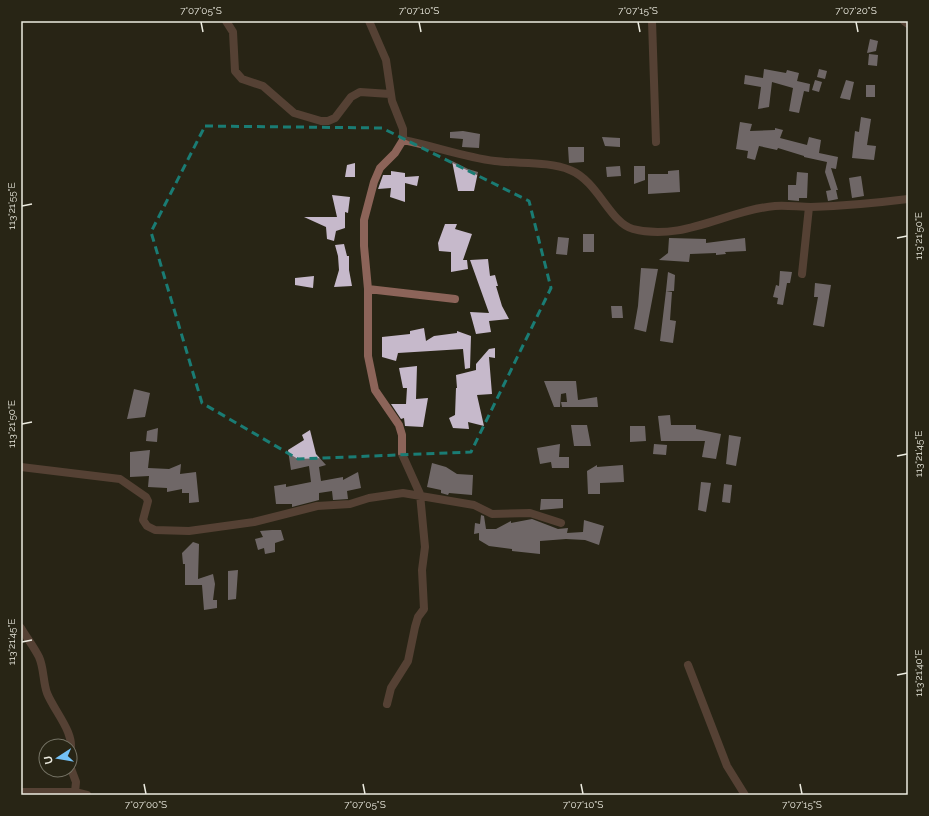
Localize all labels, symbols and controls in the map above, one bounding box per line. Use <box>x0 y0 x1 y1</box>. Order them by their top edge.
text: 7°07'05"S <box>180 5 222 16</box>
text: 7°07'10"S <box>399 5 439 16</box>
text: 7°07'15"S <box>618 5 658 16</box>
text: 7°07'20"S <box>835 5 877 16</box>
text: 113°21'55"E <box>6 182 17 230</box>
text: 113°21'50"E <box>913 212 924 260</box>
text: 113°21'50"E <box>6 400 17 448</box>
text: 113°21'45"E <box>913 431 924 477</box>
text: 113°21'45"E <box>6 619 17 665</box>
text: 113°21'40"E <box>913 649 924 697</box>
north arrow <box>38 738 78 778</box>
text: U <box>41 755 56 765</box>
text: 7°07'00"S <box>125 799 167 810</box>
text: 7°07'05"S <box>344 799 386 810</box>
text: 7°07'10"S <box>563 799 603 810</box>
text: 7°07'15"S <box>782 799 822 810</box>

